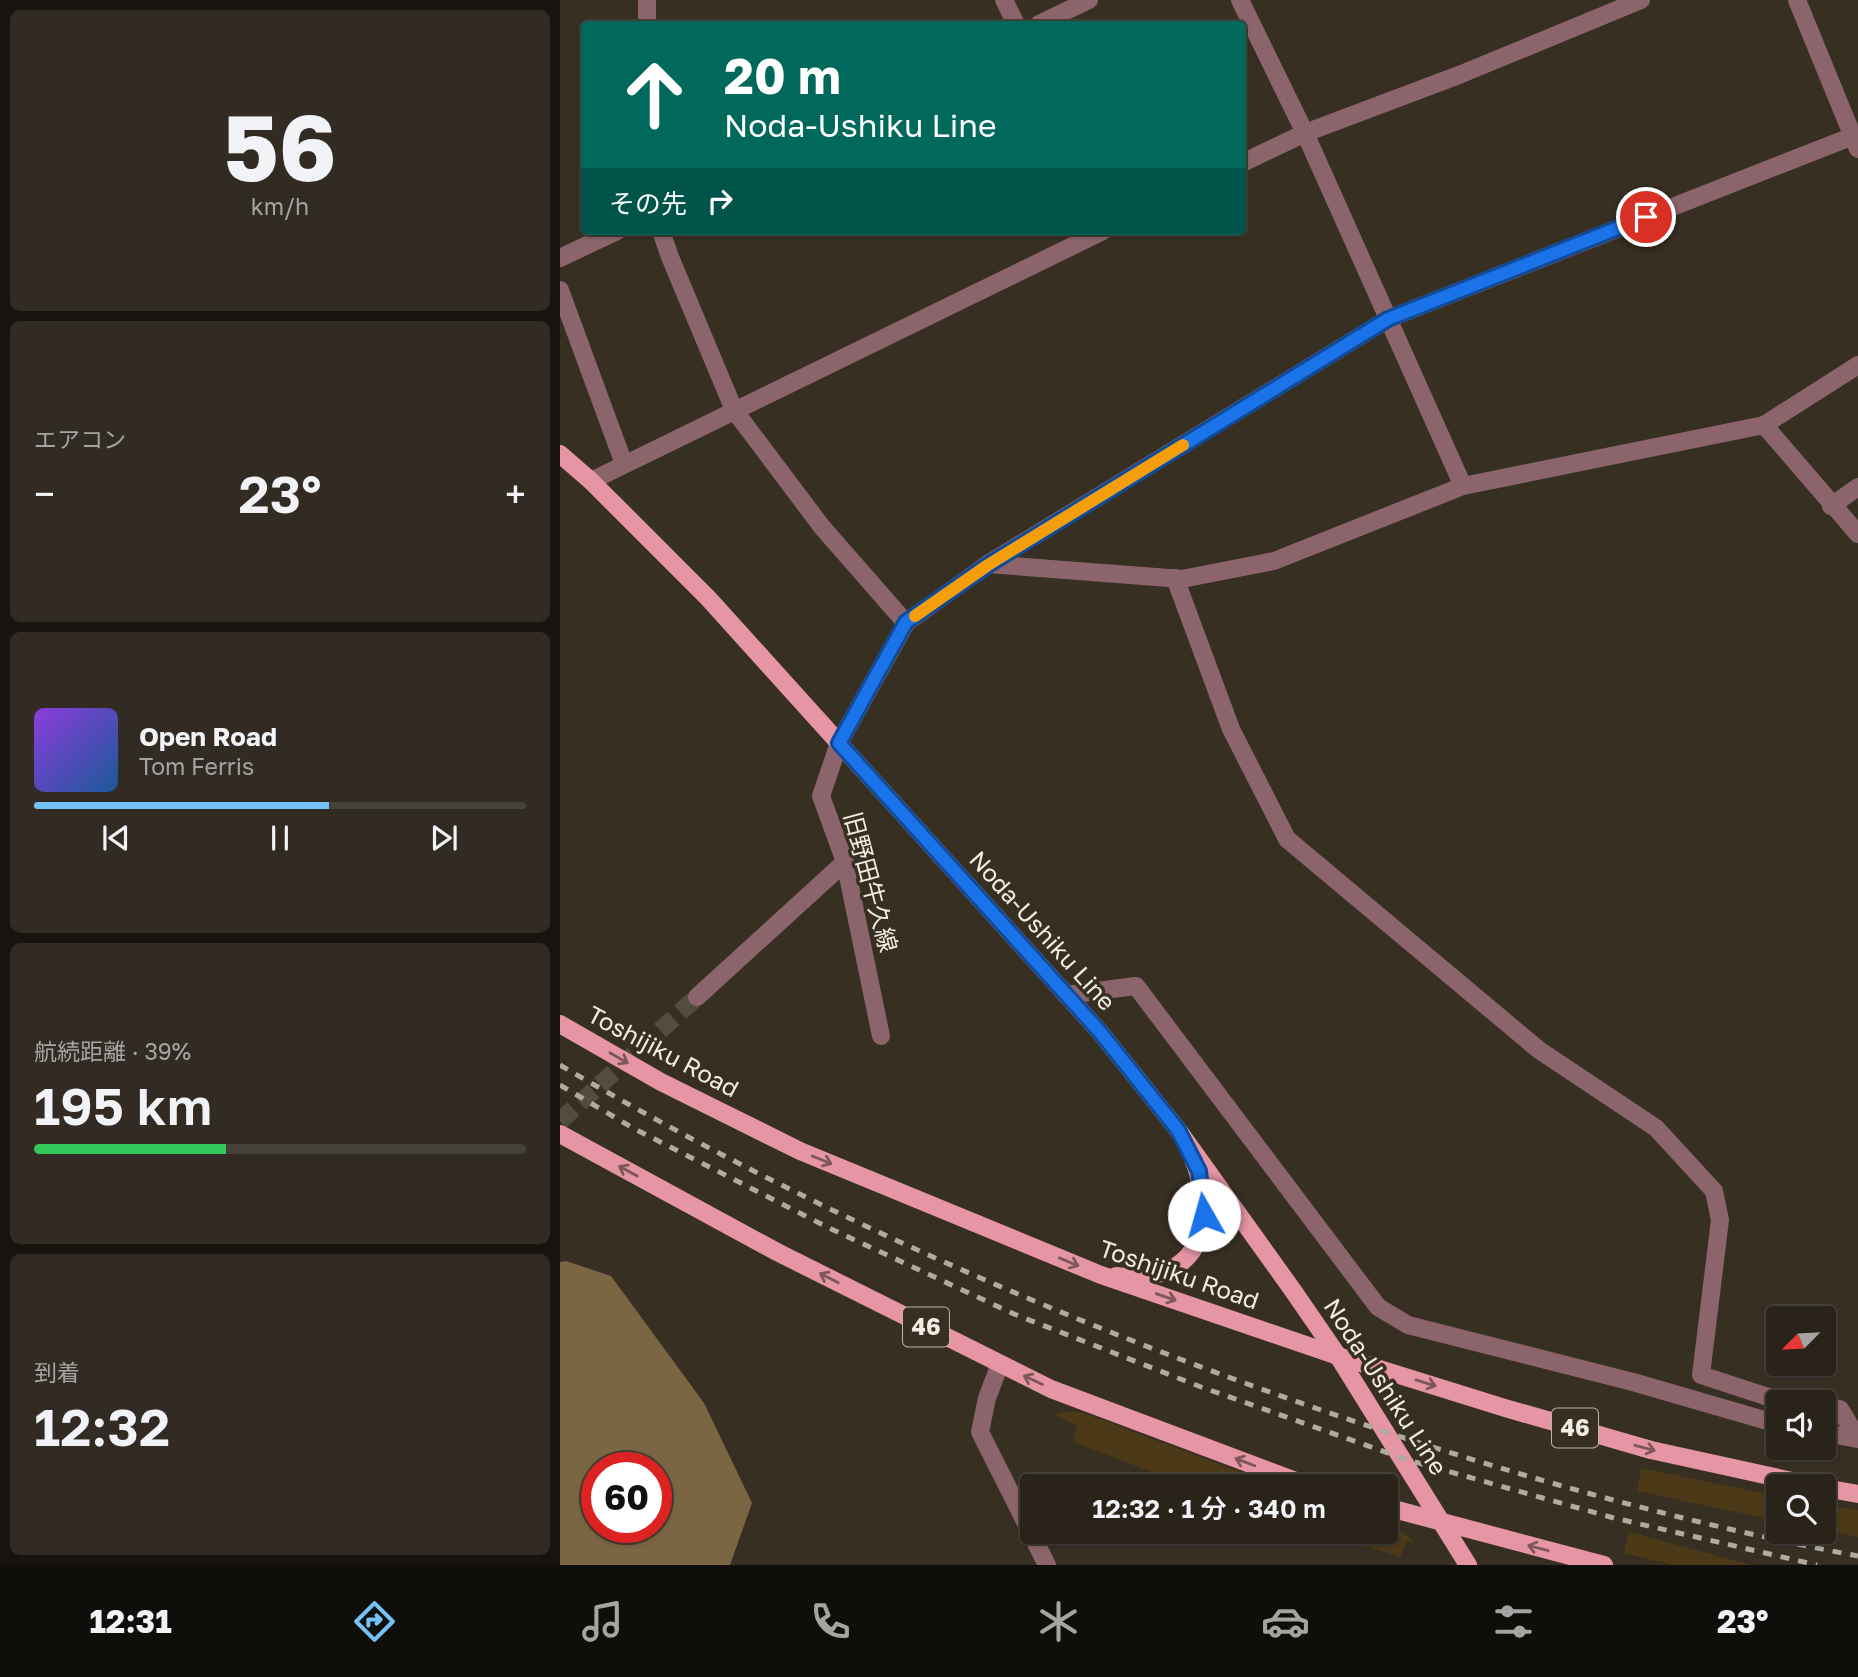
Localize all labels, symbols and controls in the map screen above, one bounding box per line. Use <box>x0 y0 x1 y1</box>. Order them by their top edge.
text: 20 m <box>724 46 841 105</box>
icon: ahead <box>609 49 700 140</box>
text: 56 <box>223 92 337 201</box>
text: Noda-Ushiku Line <box>724 106 997 144</box>
icon: right <box>701 182 739 220</box>
pin <box>1616 187 1676 247</box>
text: その先 <box>609 188 687 219</box>
text: km/h <box>251 192 309 220</box>
icon: arrive <box>1627 198 1665 236</box>
text: エアコン <box>34 425 126 453</box>
text: 23° <box>239 462 321 524</box>
text: − <box>34 471 55 516</box>
text: + <box>505 471 526 516</box>
text: Open Road <box>139 721 277 752</box>
text: Tom Ferris <box>139 752 254 780</box>
street label: 旧野田牛久線 <box>839 808 904 955</box>
icon: previous <box>97 819 135 857</box>
icon: pause <box>261 819 299 857</box>
icon: next <box>425 819 463 857</box>
street label: Noda-Ushiku Line <box>964 844 1122 1016</box>
street label: Toshijiku Road <box>583 999 744 1103</box>
text: 航続距離 · 39% <box>34 1037 191 1065</box>
one-way arrow <box>609 1051 629 1065</box>
text: 195 km <box>34 1074 212 1136</box>
one-way arrow <box>811 1154 833 1167</box>
one-way arrow <box>619 1164 639 1178</box>
position arrow <box>1167 1178 1241 1252</box>
street label: Toshijiku Road <box>1096 1233 1263 1314</box>
one-way arrow <box>1058 1256 1079 1269</box>
one-way arrow <box>819 1271 840 1285</box>
one-way arrow <box>1154 1292 1176 1304</box>
street label: Noda-Ushiku Line <box>1318 1293 1454 1480</box>
north arrow <box>1766 1306 1836 1376</box>
map controls <box>1766 1306 1836 1544</box>
road number: 46 <box>903 1308 949 1346</box>
text: 到着 <box>34 1358 80 1386</box>
one-way arrow <box>1023 1373 1044 1386</box>
one-way arrow <box>1415 1378 1437 1391</box>
button: sound <box>1766 1390 1836 1460</box>
text: 12:32 <box>34 1395 170 1457</box>
road number: 46 <box>1552 1408 1598 1448</box>
one-way arrow <box>1633 1442 1655 1455</box>
speed limit sign: 60 <box>581 1452 672 1543</box>
one-way arrow <box>1234 1455 1256 1467</box>
button: search <box>1766 1474 1836 1544</box>
text: 12:32 · 1 分 · 340 m <box>1092 1493 1326 1524</box>
one-way arrow <box>1527 1540 1549 1553</box>
icon: directions <box>350 1597 399 1646</box>
icon: music <box>578 1597 627 1646</box>
icon: phone <box>806 1597 855 1646</box>
icon: climate <box>1034 1597 1083 1646</box>
icon: car <box>1261 1597 1310 1646</box>
icon: filters <box>1489 1597 1538 1646</box>
text: 12:31 <box>89 1602 172 1640</box>
text: 23° <box>1717 1602 1769 1640</box>

